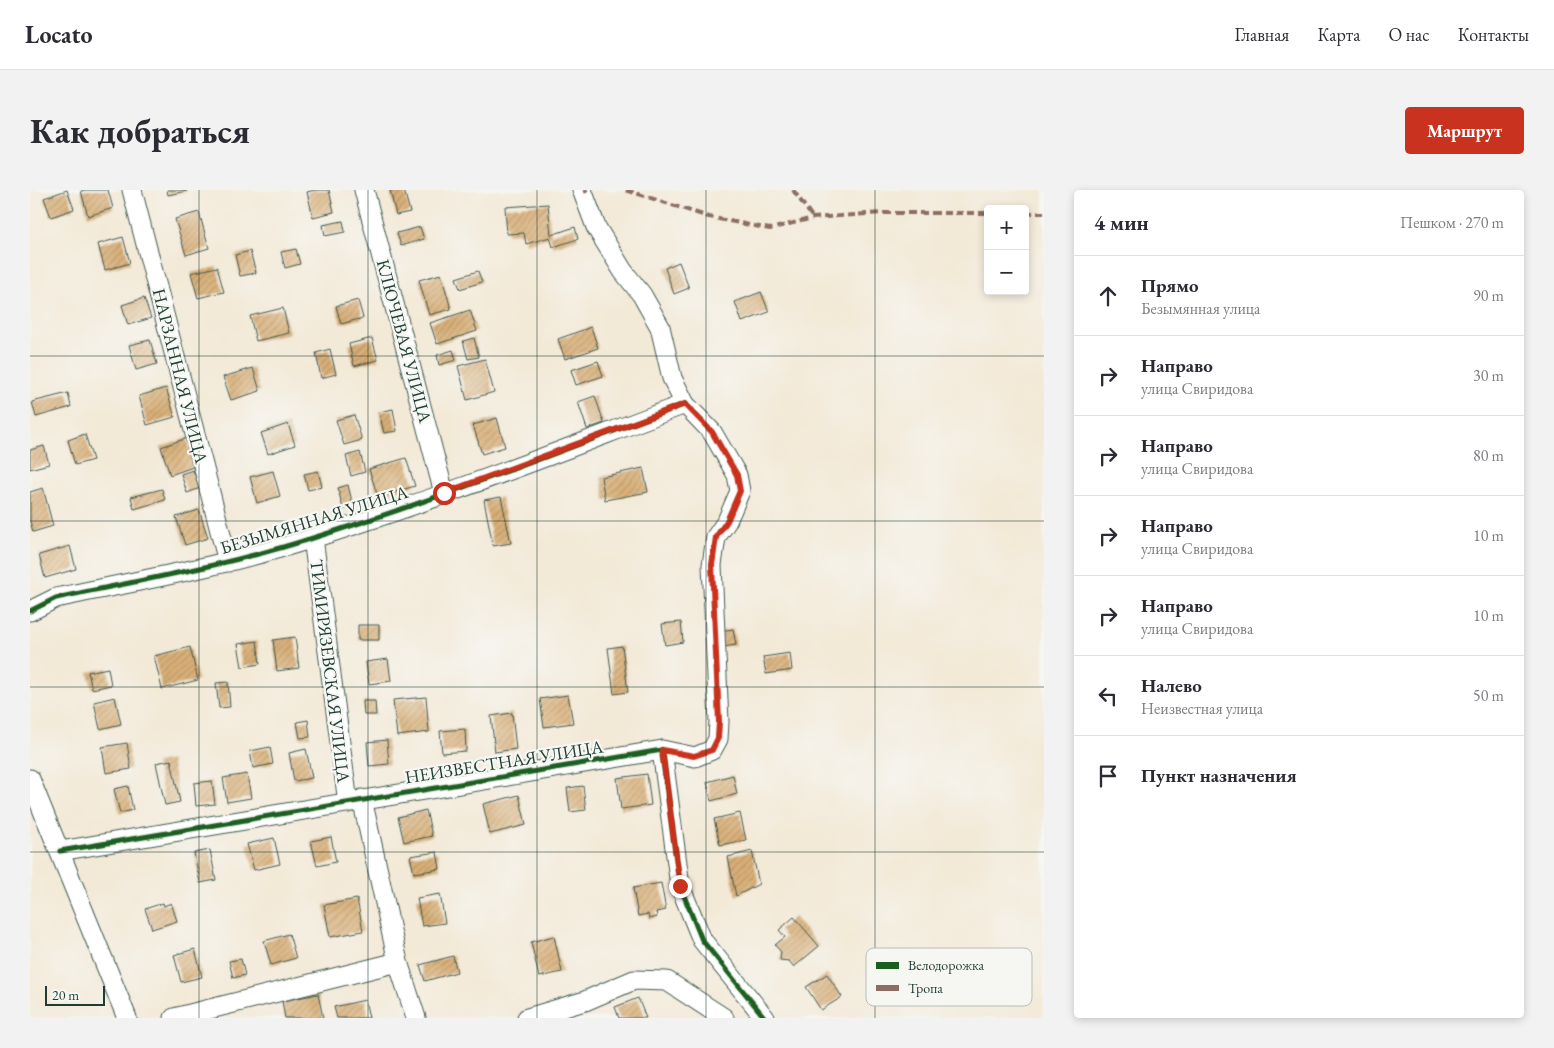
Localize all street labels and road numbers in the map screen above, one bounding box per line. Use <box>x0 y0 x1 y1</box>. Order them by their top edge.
street label: КЛЮЧЕВАЯ УЛИЦА <box>372 257 437 426</box>
street label: НАРЗАННАЯ УЛИЦА <box>148 286 214 466</box>
street label: БЕЗЫМЯННАЯ УЛИЦА <box>217 480 411 559</box>
street label: ТИМИРЯЗЕВСКАЯ УЛИЦА <box>305 558 356 784</box>
street label: НЕИЗВЕСТНАЯ УЛИЦА <box>403 734 605 789</box>

